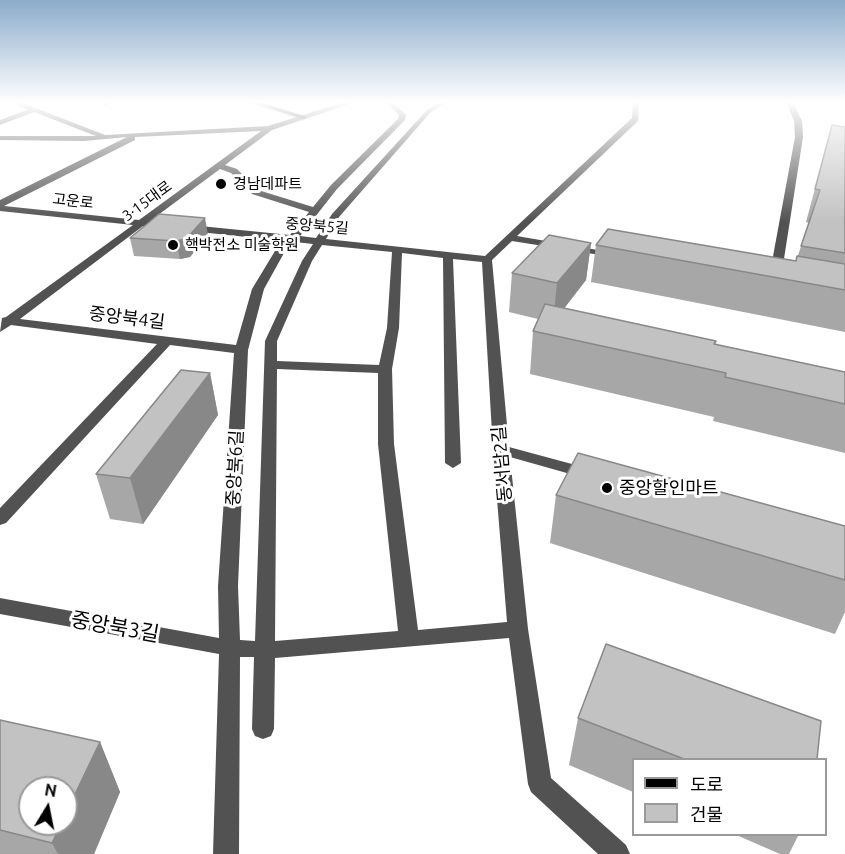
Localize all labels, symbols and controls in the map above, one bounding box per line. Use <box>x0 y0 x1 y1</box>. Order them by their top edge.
place label: 경남데파트 <box>233 175 302 193</box>
street label: 3·15대로 <box>119 177 175 225</box>
marker: 경남데파트 <box>214 177 228 191</box>
street label: 고운로 <box>51 190 95 212</box>
street label: 중앙북5길 <box>285 214 349 238</box>
place label: 핵박전소 미술학원 <box>185 236 299 254</box>
marker: 핵박전소 미술학원 <box>166 238 180 252</box>
street label: 중앙북4길 <box>88 303 166 333</box>
street label: 동서남2길 <box>488 425 516 503</box>
street label: 중앙북6길 <box>222 429 248 507</box>
place label: 중앙할인마트 <box>619 477 718 499</box>
marker: 중앙할인마트 <box>600 481 614 495</box>
street label: 중앙북3길 <box>69 607 161 647</box>
legend <box>632 758 827 836</box>
text: 도로 <box>690 774 723 794</box>
north arrow <box>18 776 78 836</box>
text: N <box>43 780 58 800</box>
text: 건물 <box>690 804 723 824</box>

